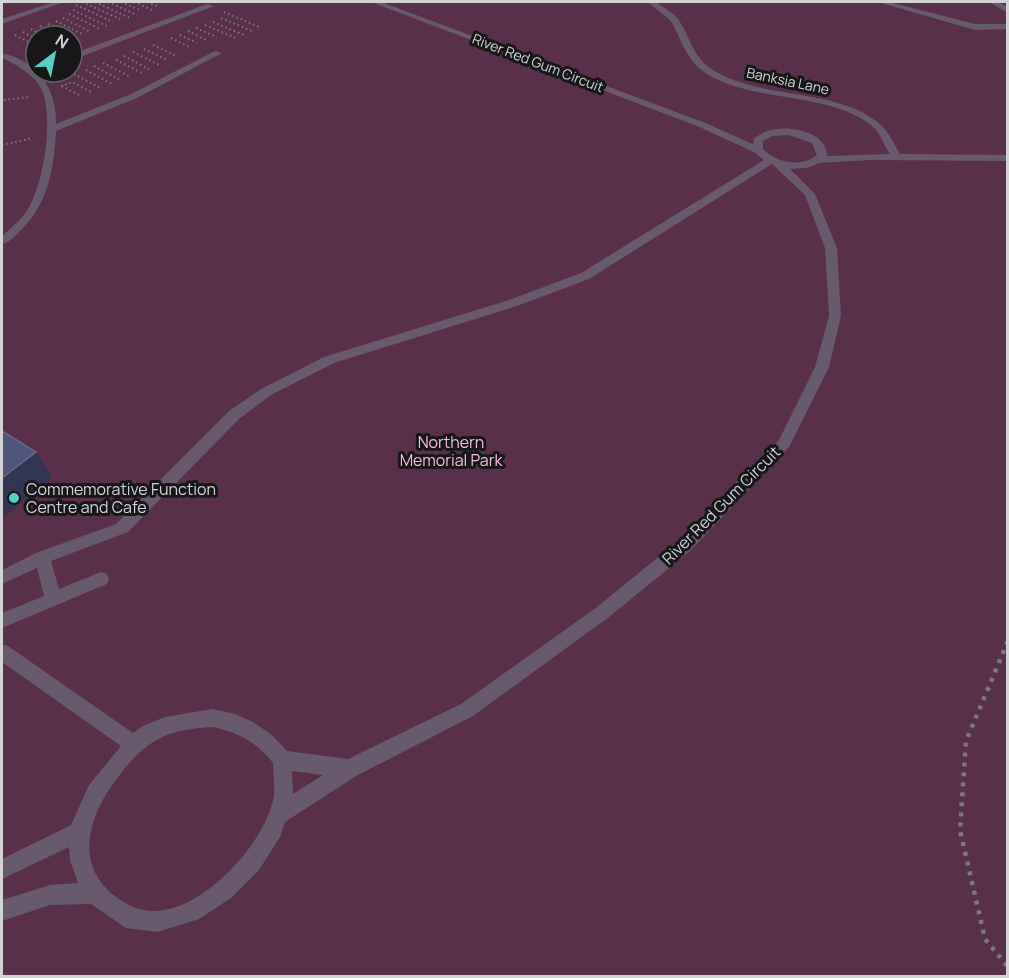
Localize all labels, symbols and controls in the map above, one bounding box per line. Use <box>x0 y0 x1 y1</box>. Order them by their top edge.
north arrow <box>24 24 84 84</box>
text: N <box>51 29 73 54</box>
street label: River Red Gum Circuit <box>470 29 607 96</box>
street label: Banksia Lane <box>745 62 831 99</box>
park label: Northern Memorial Park <box>400 431 503 471</box>
street label: River Red Gum Circuit <box>657 441 785 569</box>
place label: Commemorative Function Centre and Cafe <box>26 478 216 518</box>
marker: Commemorative Function Centre and Cafe <box>7 491 21 505</box>

